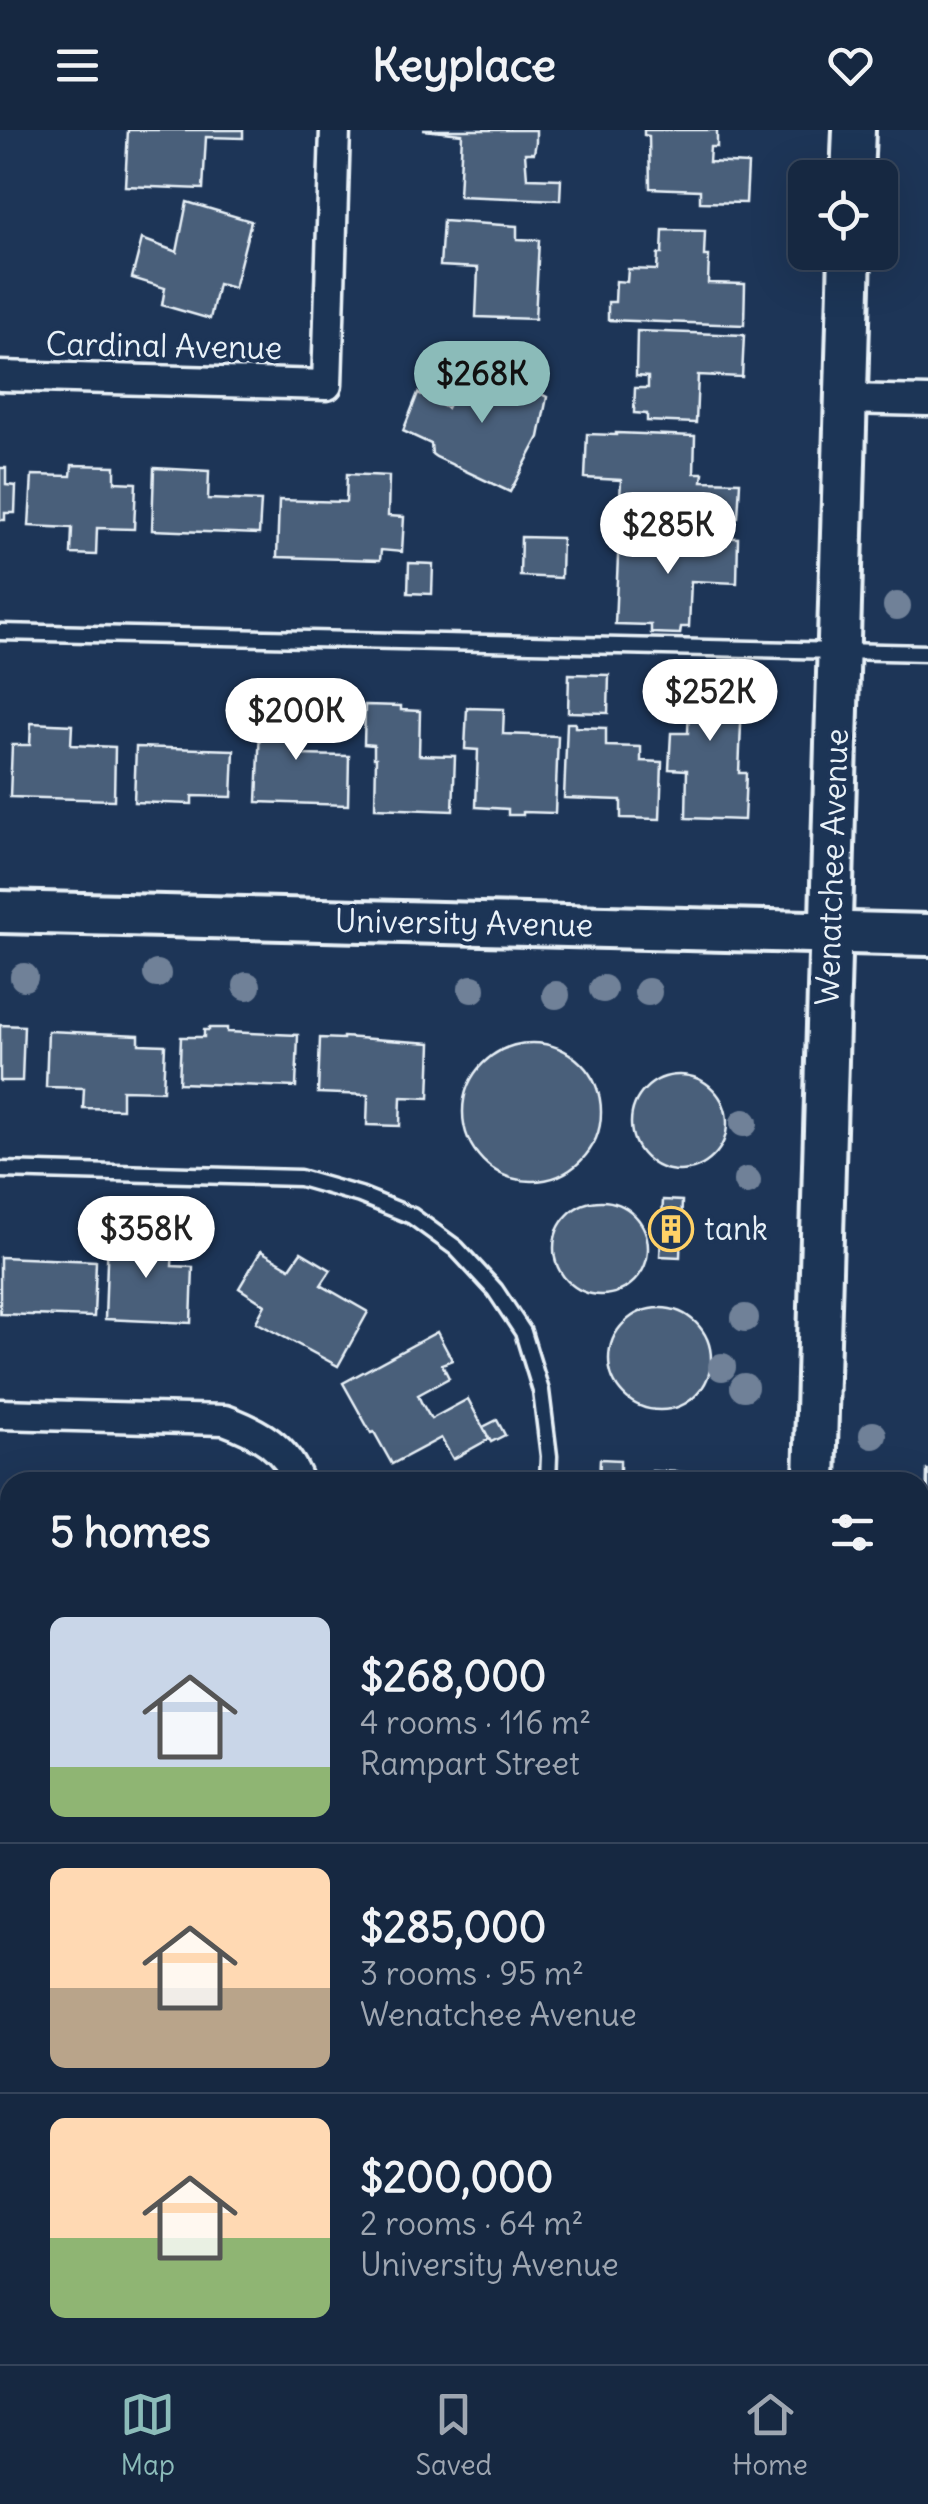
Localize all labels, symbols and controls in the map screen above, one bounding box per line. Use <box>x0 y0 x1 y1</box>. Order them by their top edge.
text: Keyplace <box>372 37 556 93</box>
icon: menu <box>50 38 105 93</box>
icon: heart <box>823 38 878 93</box>
map controls <box>788 160 898 270</box>
button: locate <box>788 160 898 270</box>
street label: Cardinal Avenue <box>45 323 283 368</box>
pin: $268K <box>412 341 552 426</box>
text: $268K <box>436 353 528 394</box>
pin: $285K <box>598 492 738 577</box>
text: $285K <box>622 504 714 545</box>
pin: $252K <box>640 659 780 744</box>
text: $252K <box>665 671 755 712</box>
pin: $200K <box>226 678 366 763</box>
text: $200K <box>247 690 345 731</box>
street label: Wenatchee Avenue <box>806 728 857 1006</box>
street label: University Avenue <box>334 900 594 945</box>
pin: $358K <box>76 1196 216 1281</box>
building icon: tank <box>648 1206 694 1252</box>
text: $358K <box>100 1208 192 1249</box>
place label: tank <box>704 1208 768 1249</box>
icon: filters <box>825 1505 880 1560</box>
text: 5 homes <box>50 1506 211 1558</box>
text: $268,000 <box>360 1650 546 1702</box>
icon: home <box>130 1657 250 1777</box>
text: 4 rooms · 116 m² <box>360 1702 591 1743</box>
text: Rampart Street <box>360 1743 580 1784</box>
text: $285,000 <box>360 1901 546 1953</box>
icon: home <box>130 1908 250 2028</box>
text: 3 rooms · 95 m² <box>360 1953 584 1994</box>
text: Wenatchee Avenue <box>360 1994 637 2035</box>
text: $200,000 <box>360 2151 553 2203</box>
icon: home <box>130 2158 250 2278</box>
text: 2 rooms · 64 m² <box>360 2203 583 2244</box>
text: University Avenue <box>360 2244 619 2285</box>
tab: Map <box>120 2387 175 2483</box>
tab: Saved <box>415 2387 492 2483</box>
tab: Home <box>732 2387 808 2483</box>

